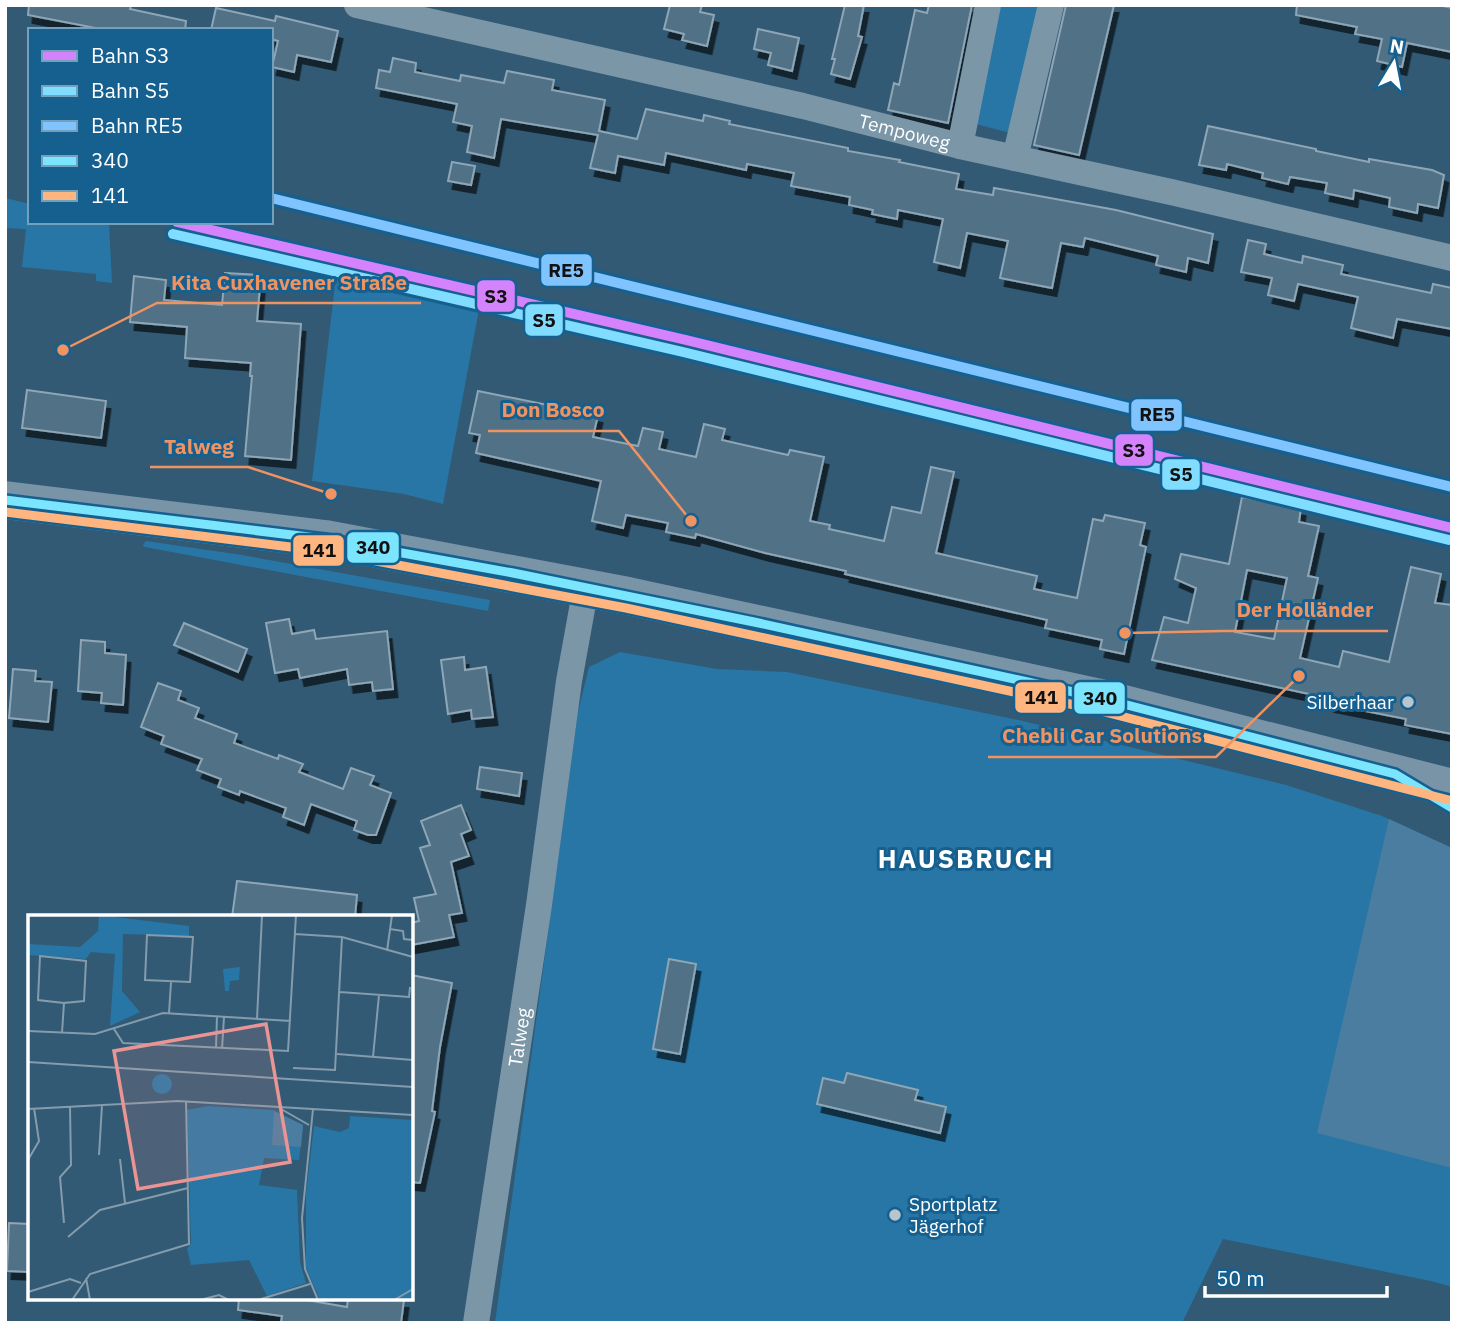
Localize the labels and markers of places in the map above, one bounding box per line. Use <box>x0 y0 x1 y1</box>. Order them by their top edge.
callout: Kita Cuxhavener Straße <box>157 261 421 303</box>
callout: Don Bosco <box>488 389 619 431</box>
callout: Talweg <box>150 425 248 467</box>
callout: Der Holländer <box>1223 589 1388 631</box>
place label: Silberhaar <box>1307 690 1394 714</box>
marker: Silberhaar <box>1400 694 1416 710</box>
callout: Chebli Car Solutions <box>988 715 1216 757</box>
place label: Sportplatz Jägerhof <box>909 1192 997 1238</box>
marker: Sportplatz Jägerhof <box>887 1207 903 1223</box>

